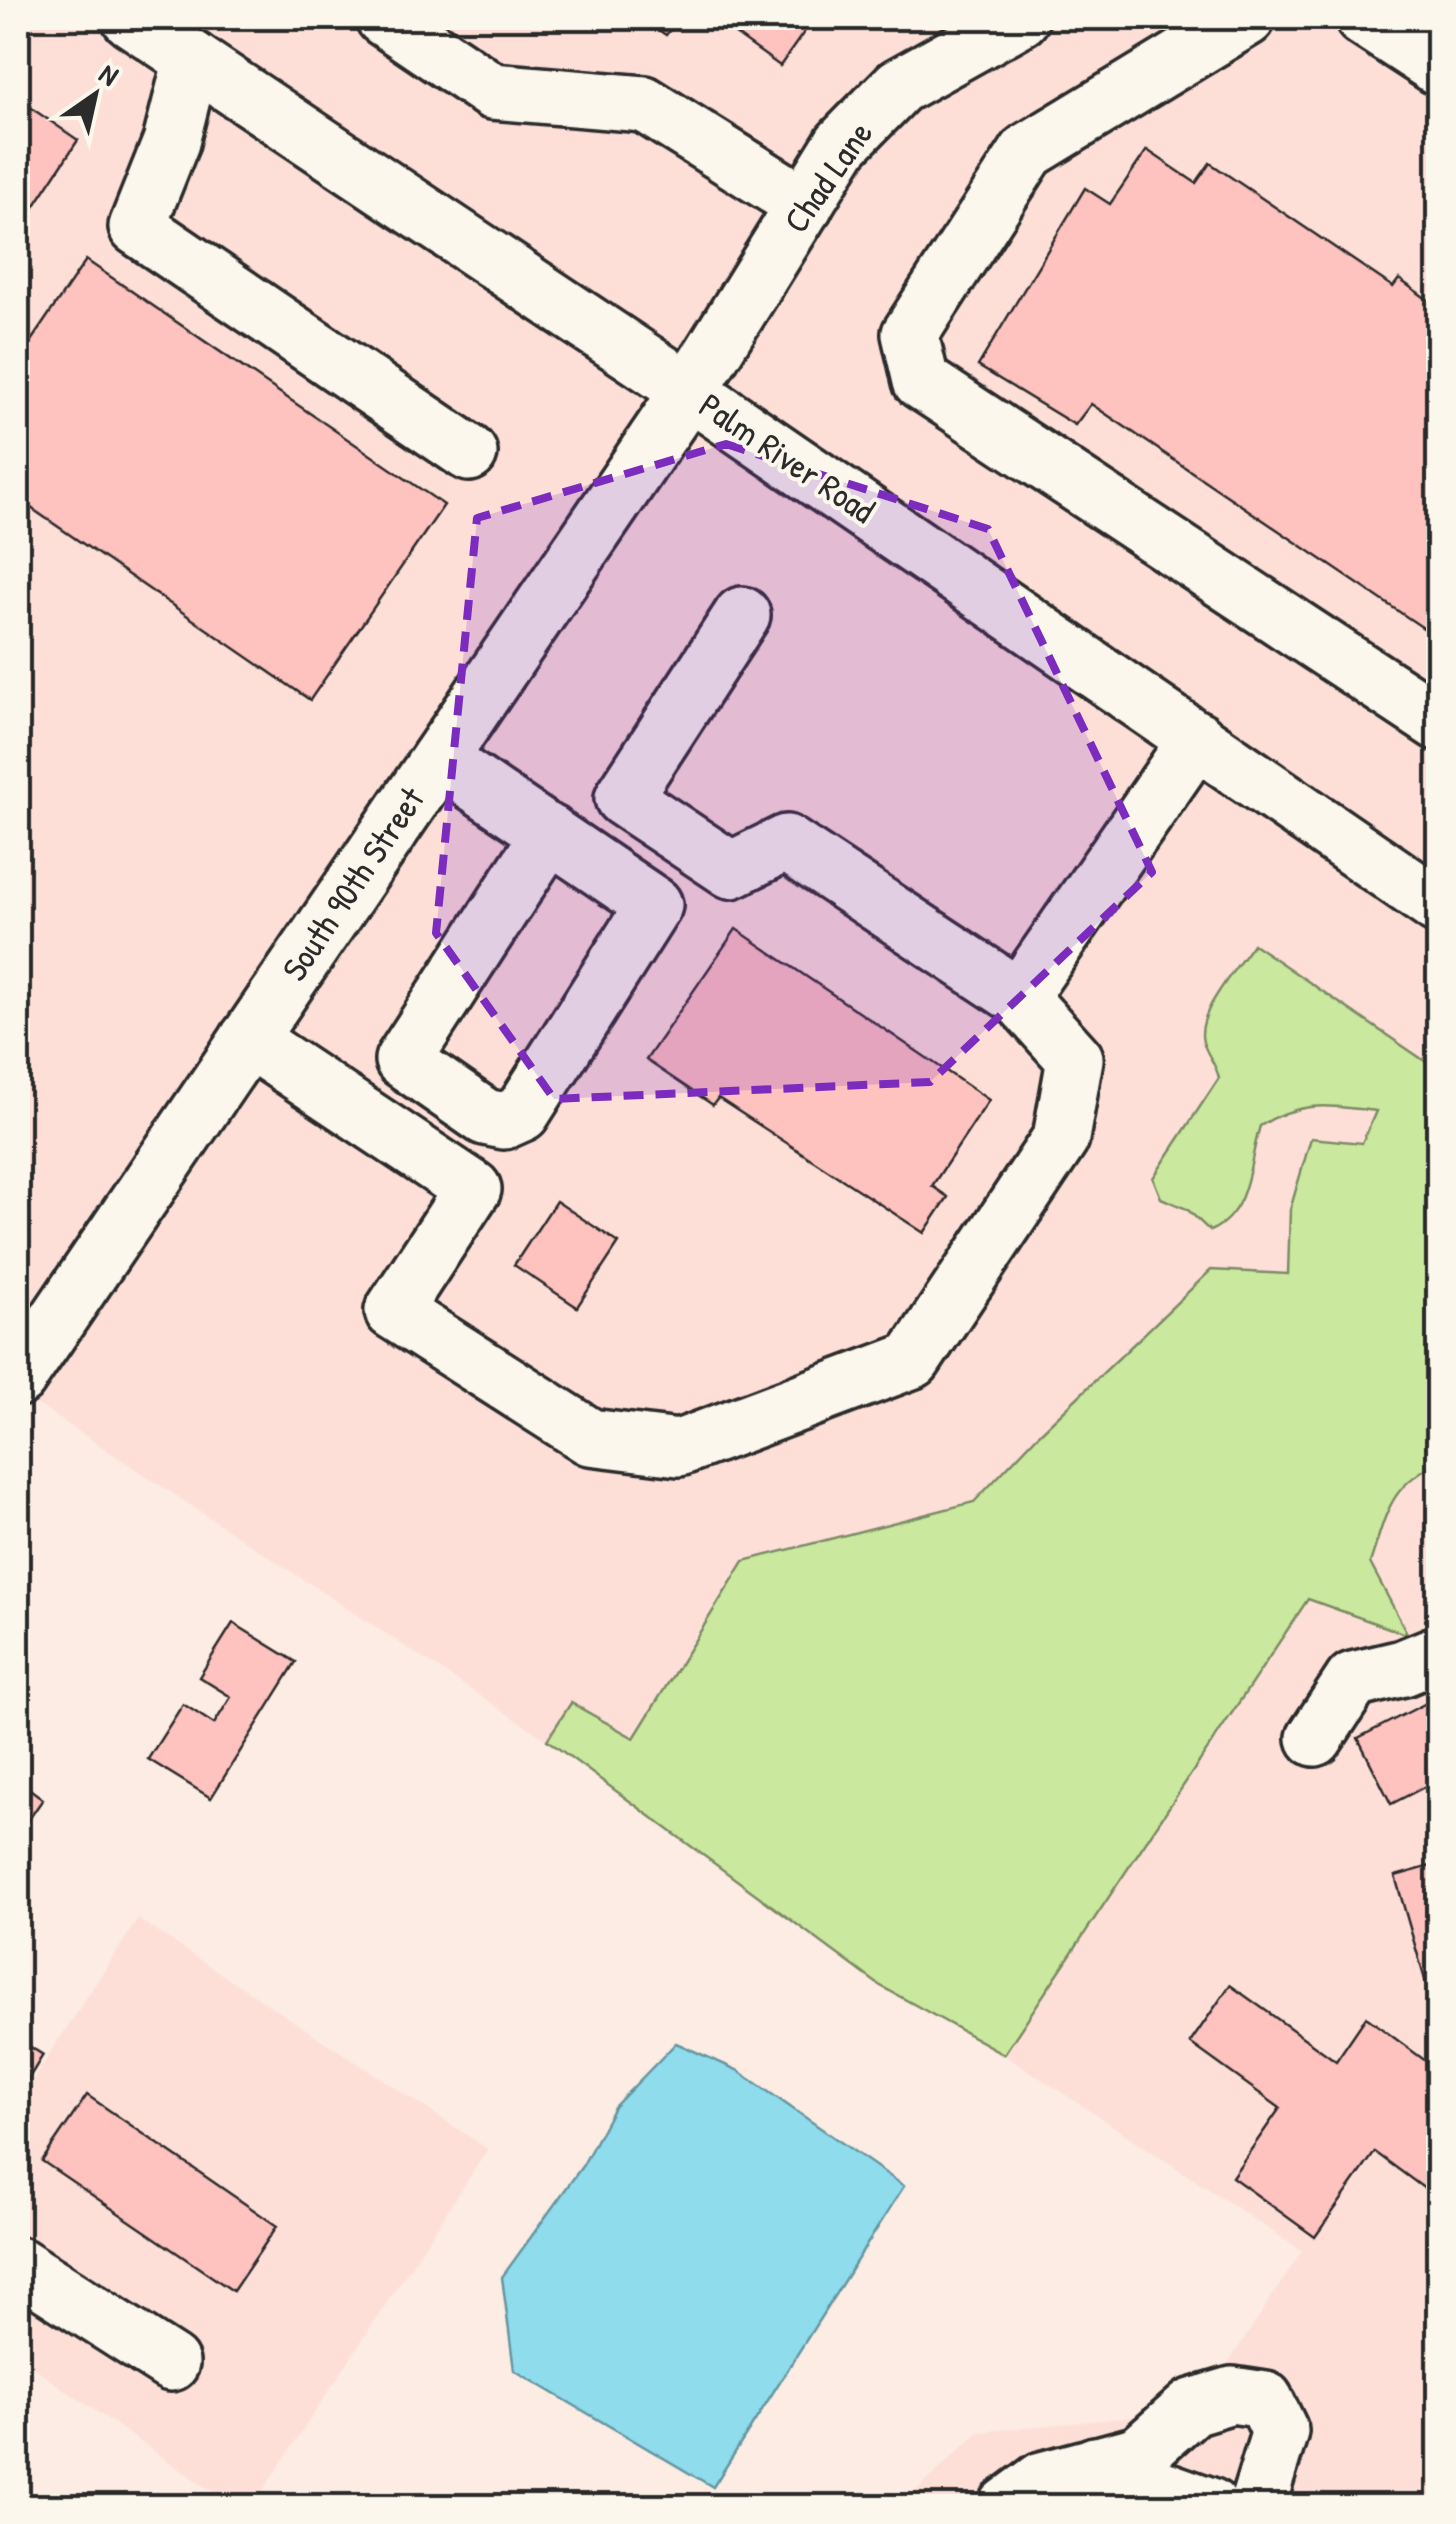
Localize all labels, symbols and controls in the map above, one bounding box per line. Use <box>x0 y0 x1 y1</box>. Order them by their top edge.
north arrow <box>45 45 145 145</box>
text: N <box>92 54 126 94</box>
street label: Chad Lane <box>772 112 883 242</box>
street label: Palm River Road <box>690 382 884 534</box>
street label: South 90th Street <box>271 777 435 990</box>

